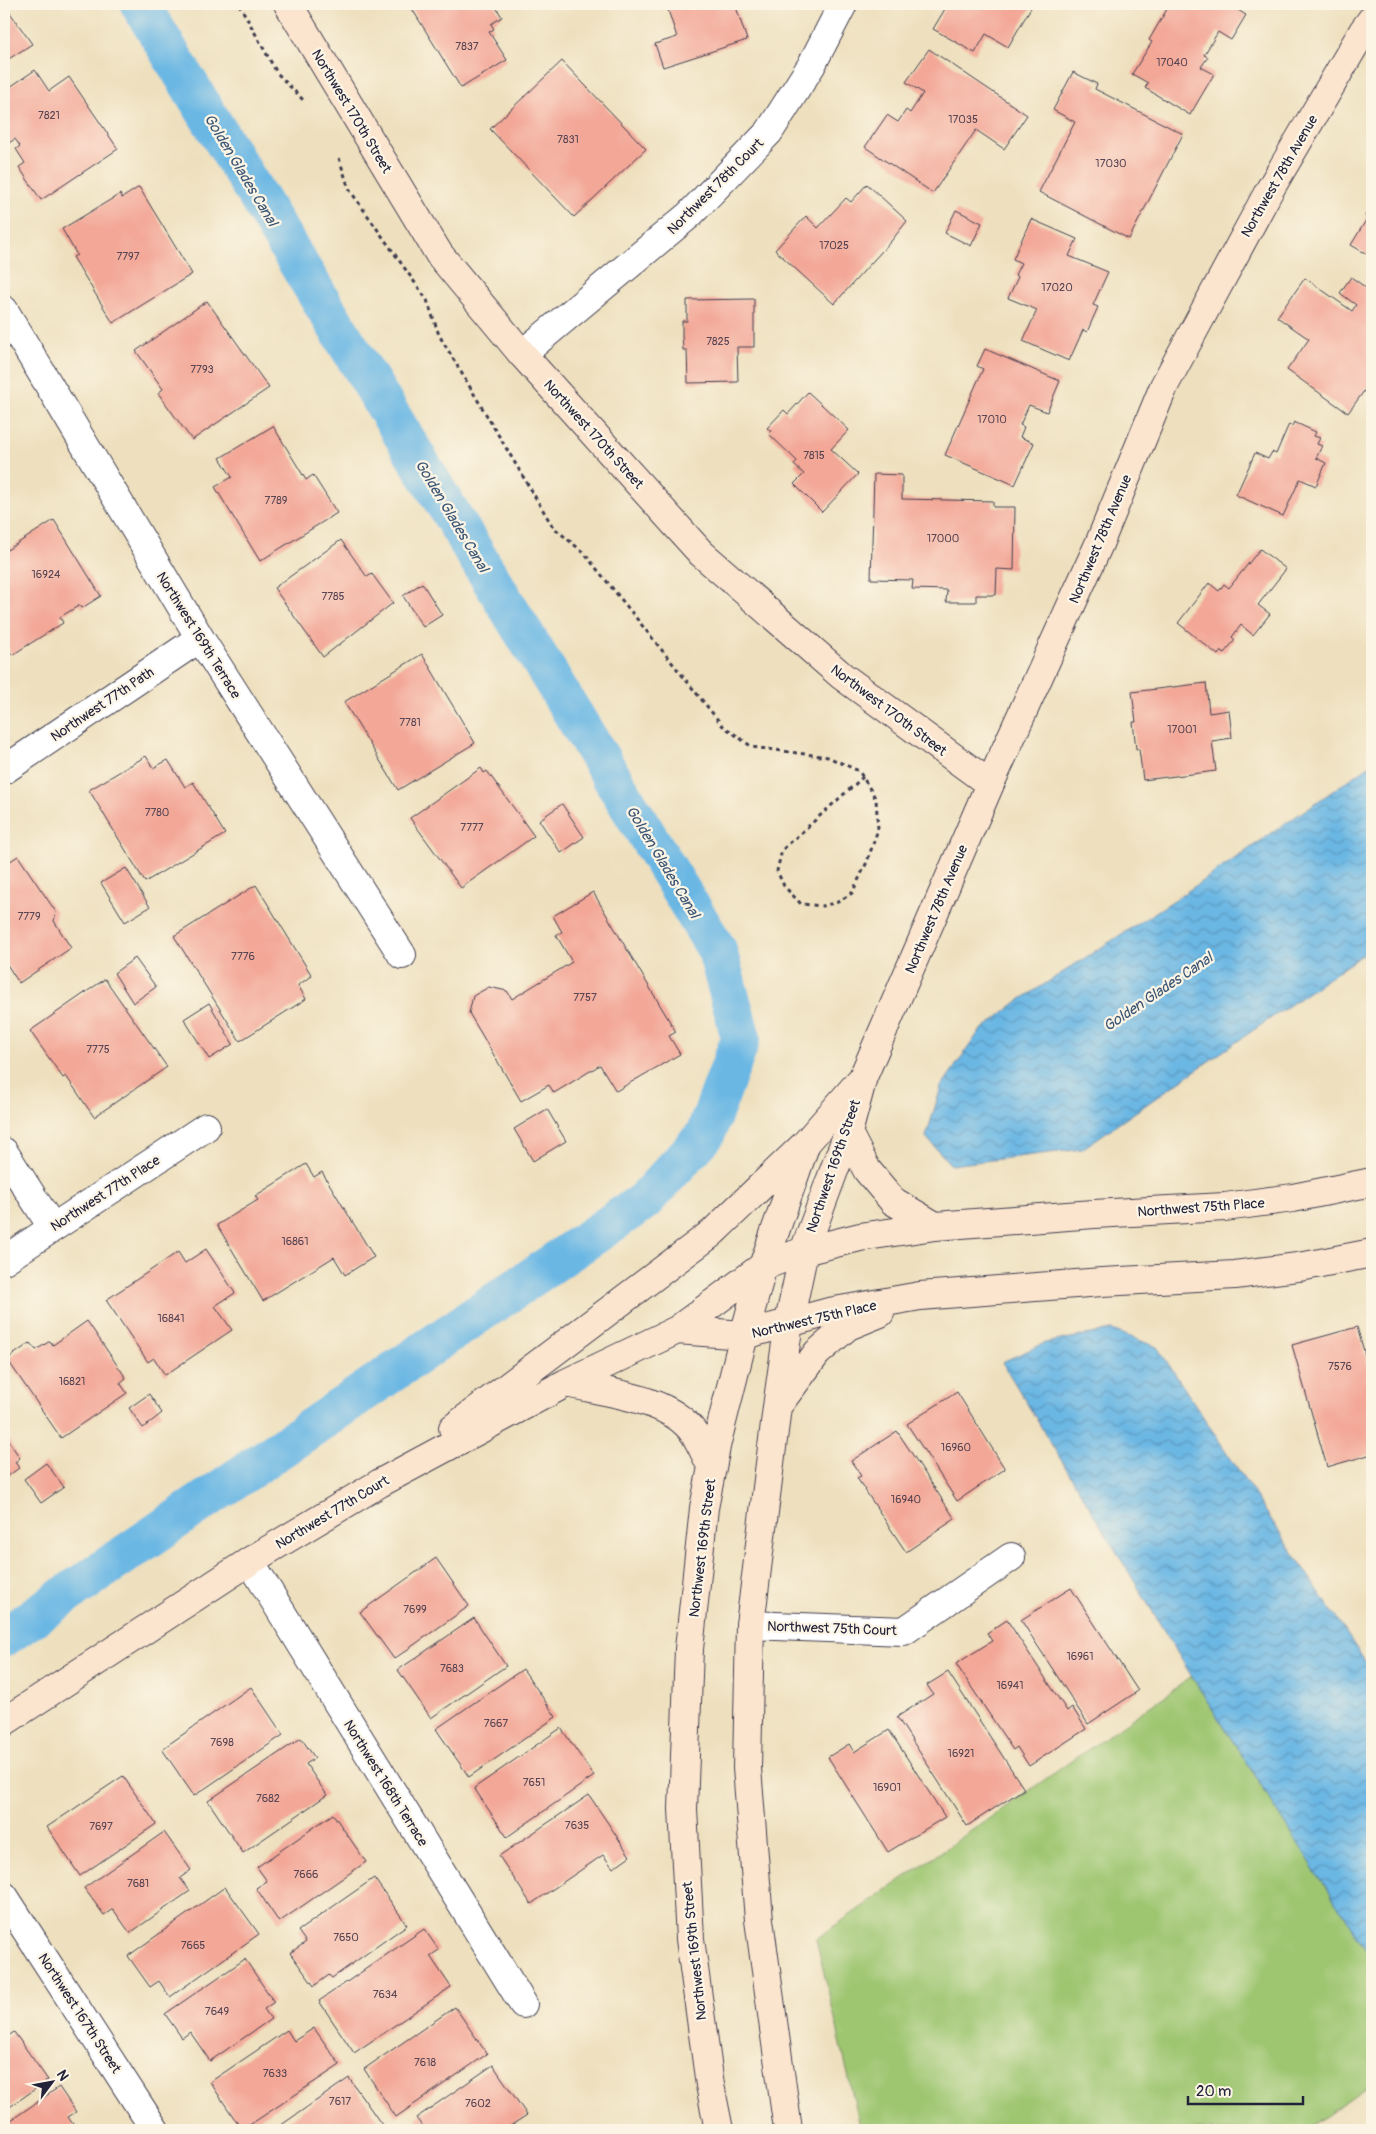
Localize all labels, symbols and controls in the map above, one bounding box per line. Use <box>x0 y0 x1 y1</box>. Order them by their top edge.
house number: 7837 <box>455 40 479 53</box>
street label: Northwest 170th Street <box>308 46 395 176</box>
house number: 17040 <box>1156 56 1188 69</box>
house number: 7821 <box>38 109 60 122</box>
water label: Golden Glades Canal <box>199 111 282 231</box>
street label: Northwest 78th Avenue <box>1238 112 1321 240</box>
house number: 17035 <box>948 113 978 126</box>
house number: 7831 <box>557 133 579 146</box>
street label: Northwest 78th Court <box>664 134 767 238</box>
house number: 17030 <box>1095 157 1127 170</box>
house number: 17025 <box>819 239 849 252</box>
house number: 7797 <box>116 250 140 263</box>
house number: 17020 <box>1041 281 1073 294</box>
house number: 7825 <box>706 335 730 348</box>
house number: 7793 <box>190 363 214 376</box>
street label: Northwest 170th Street <box>540 376 647 493</box>
house number: 17010 <box>977 413 1007 426</box>
house number: 7815 <box>803 449 825 462</box>
water label: Golden Glades Canal <box>410 457 493 577</box>
street label: Northwest 78th Avenue <box>1066 472 1135 606</box>
house number: 7789 <box>265 494 288 507</box>
house number: 17000 <box>927 532 959 545</box>
house number: 16924 <box>32 568 61 581</box>
street label: Northwest 169th Terrace <box>153 569 244 702</box>
house number: 7785 <box>321 590 345 603</box>
street label: Northwest 170th Street <box>827 661 950 760</box>
street label: Northwest 77th Path <box>47 664 157 745</box>
house number: 7781 <box>399 716 421 729</box>
house number: 17001 <box>1167 723 1197 736</box>
water label: Golden Glades Canal <box>621 803 704 923</box>
house number: 7780 <box>145 806 169 819</box>
house number: 7777 <box>460 821 484 834</box>
street label: Northwest 78th Avenue <box>902 842 971 976</box>
house number: 7779 <box>17 910 41 923</box>
water label: Golden Glades Canal <box>1100 948 1218 1036</box>
house number: 7776 <box>231 950 255 963</box>
house number: 7757 <box>573 991 597 1004</box>
house number: 7775 <box>86 1043 110 1056</box>
street label: Northwest 169th Street <box>803 1097 864 1235</box>
street label: Northwest 77th Place <box>47 1152 163 1235</box>
street label: Northwest 75th Place <box>1137 1195 1265 1220</box>
house number: 16861 <box>282 1235 308 1248</box>
street label: Northwest 75th Place <box>750 1297 878 1342</box>
house number: 16841 <box>158 1312 184 1325</box>
house number: 7576 <box>1328 1360 1352 1373</box>
house number: 16821 <box>59 1375 85 1388</box>
house number: 16960 <box>941 1441 971 1454</box>
street label: Northwest 77th Court <box>272 1472 392 1553</box>
street label: Northwest 169th Street <box>686 1477 719 1618</box>
house number: 16940 <box>891 1493 921 1506</box>
house number: 7699 <box>403 1603 427 1616</box>
street label: Northwest 75th Court <box>767 1618 897 1639</box>
house number: 16961 <box>1066 1650 1094 1663</box>
house number: 7683 <box>440 1662 464 1675</box>
house number: 16941 <box>996 1679 1024 1692</box>
street label: Northwest 168th Terrace <box>340 1717 431 1850</box>
house number: 7667 <box>484 1717 508 1730</box>
house number: 7698 <box>210 1736 234 1749</box>
house number: 16921 <box>948 1747 974 1760</box>
house number: 7651 <box>523 1776 545 1789</box>
house number: 16901 <box>873 1781 901 1794</box>
house number: 7682 <box>256 1792 280 1805</box>
house number: 7635 <box>565 1819 589 1832</box>
house number: 7697 <box>89 1820 113 1833</box>
house number: 7666 <box>293 1868 319 1881</box>
house number: 7681 <box>127 1877 149 1890</box>
street label: Northwest 169th Street <box>679 1880 710 2021</box>
house number: 7650 <box>333 1931 359 1944</box>
house number: 7665 <box>181 1939 205 1952</box>
street label: Northwest 167th Street <box>35 1950 125 2076</box>
house number: 7634 <box>373 1988 398 2001</box>
house number: 7649 <box>205 2005 229 2018</box>
north arrow <box>28 2056 78 2106</box>
house number: 7618 <box>414 2056 436 2069</box>
house number: 7633 <box>263 2067 287 2080</box>
scale bar <box>1188 2074 1304 2106</box>
text: 20 m <box>1196 2082 1231 2101</box>
house number: 7617 <box>329 2095 351 2108</box>
house number: 7602 <box>465 2097 491 2110</box>

